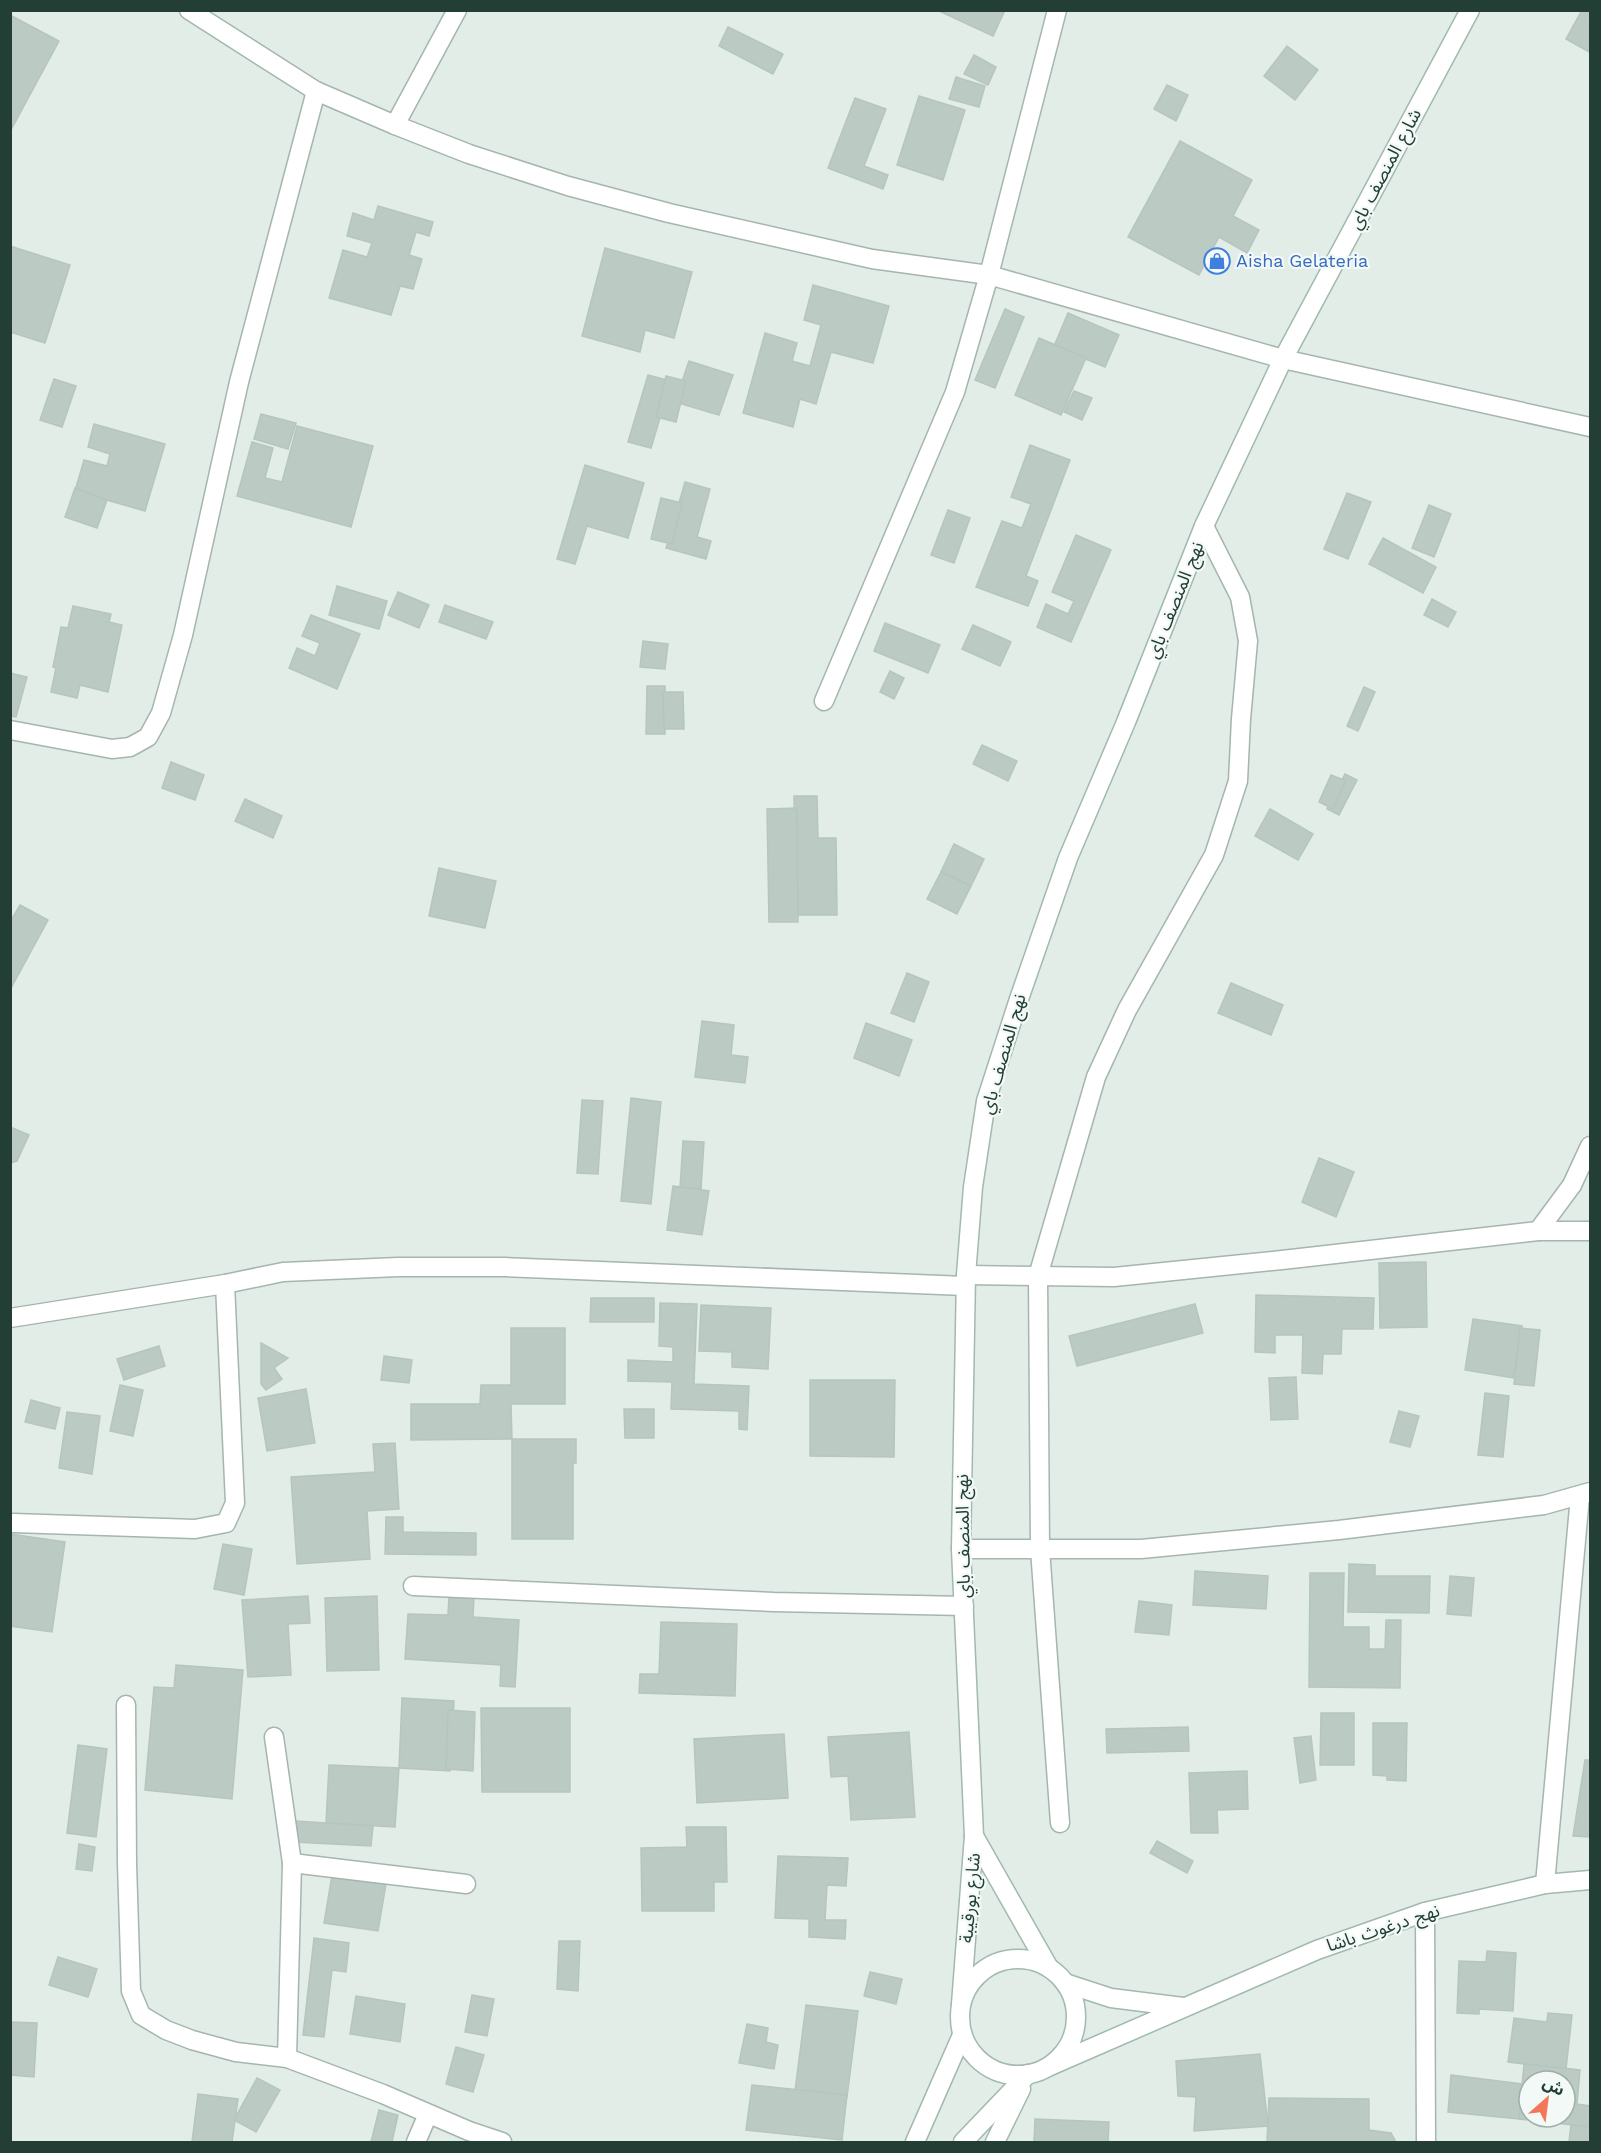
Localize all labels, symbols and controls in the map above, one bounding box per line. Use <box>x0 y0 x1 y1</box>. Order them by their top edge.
street label: شارع المنصف باي <box>1344 105 1429 235</box>
shop icon: Aisha Gelateria <box>1202 246 1232 276</box>
place label: Aisha Gelateria <box>1236 250 1368 271</box>
street label: نهج المنصف باي <box>1142 538 1210 662</box>
street label: نهج المنصف باي <box>975 991 1033 1117</box>
street label: نهج المنصف باي <box>951 1474 977 1598</box>
street label: شارع بورقيبة <box>955 1852 988 1944</box>
street label: نهج درغوث باشا <box>1324 1899 1443 1959</box>
north arrow <box>1517 2069 1577 2129</box>
text: ش <box>1540 2073 1568 2100</box>

